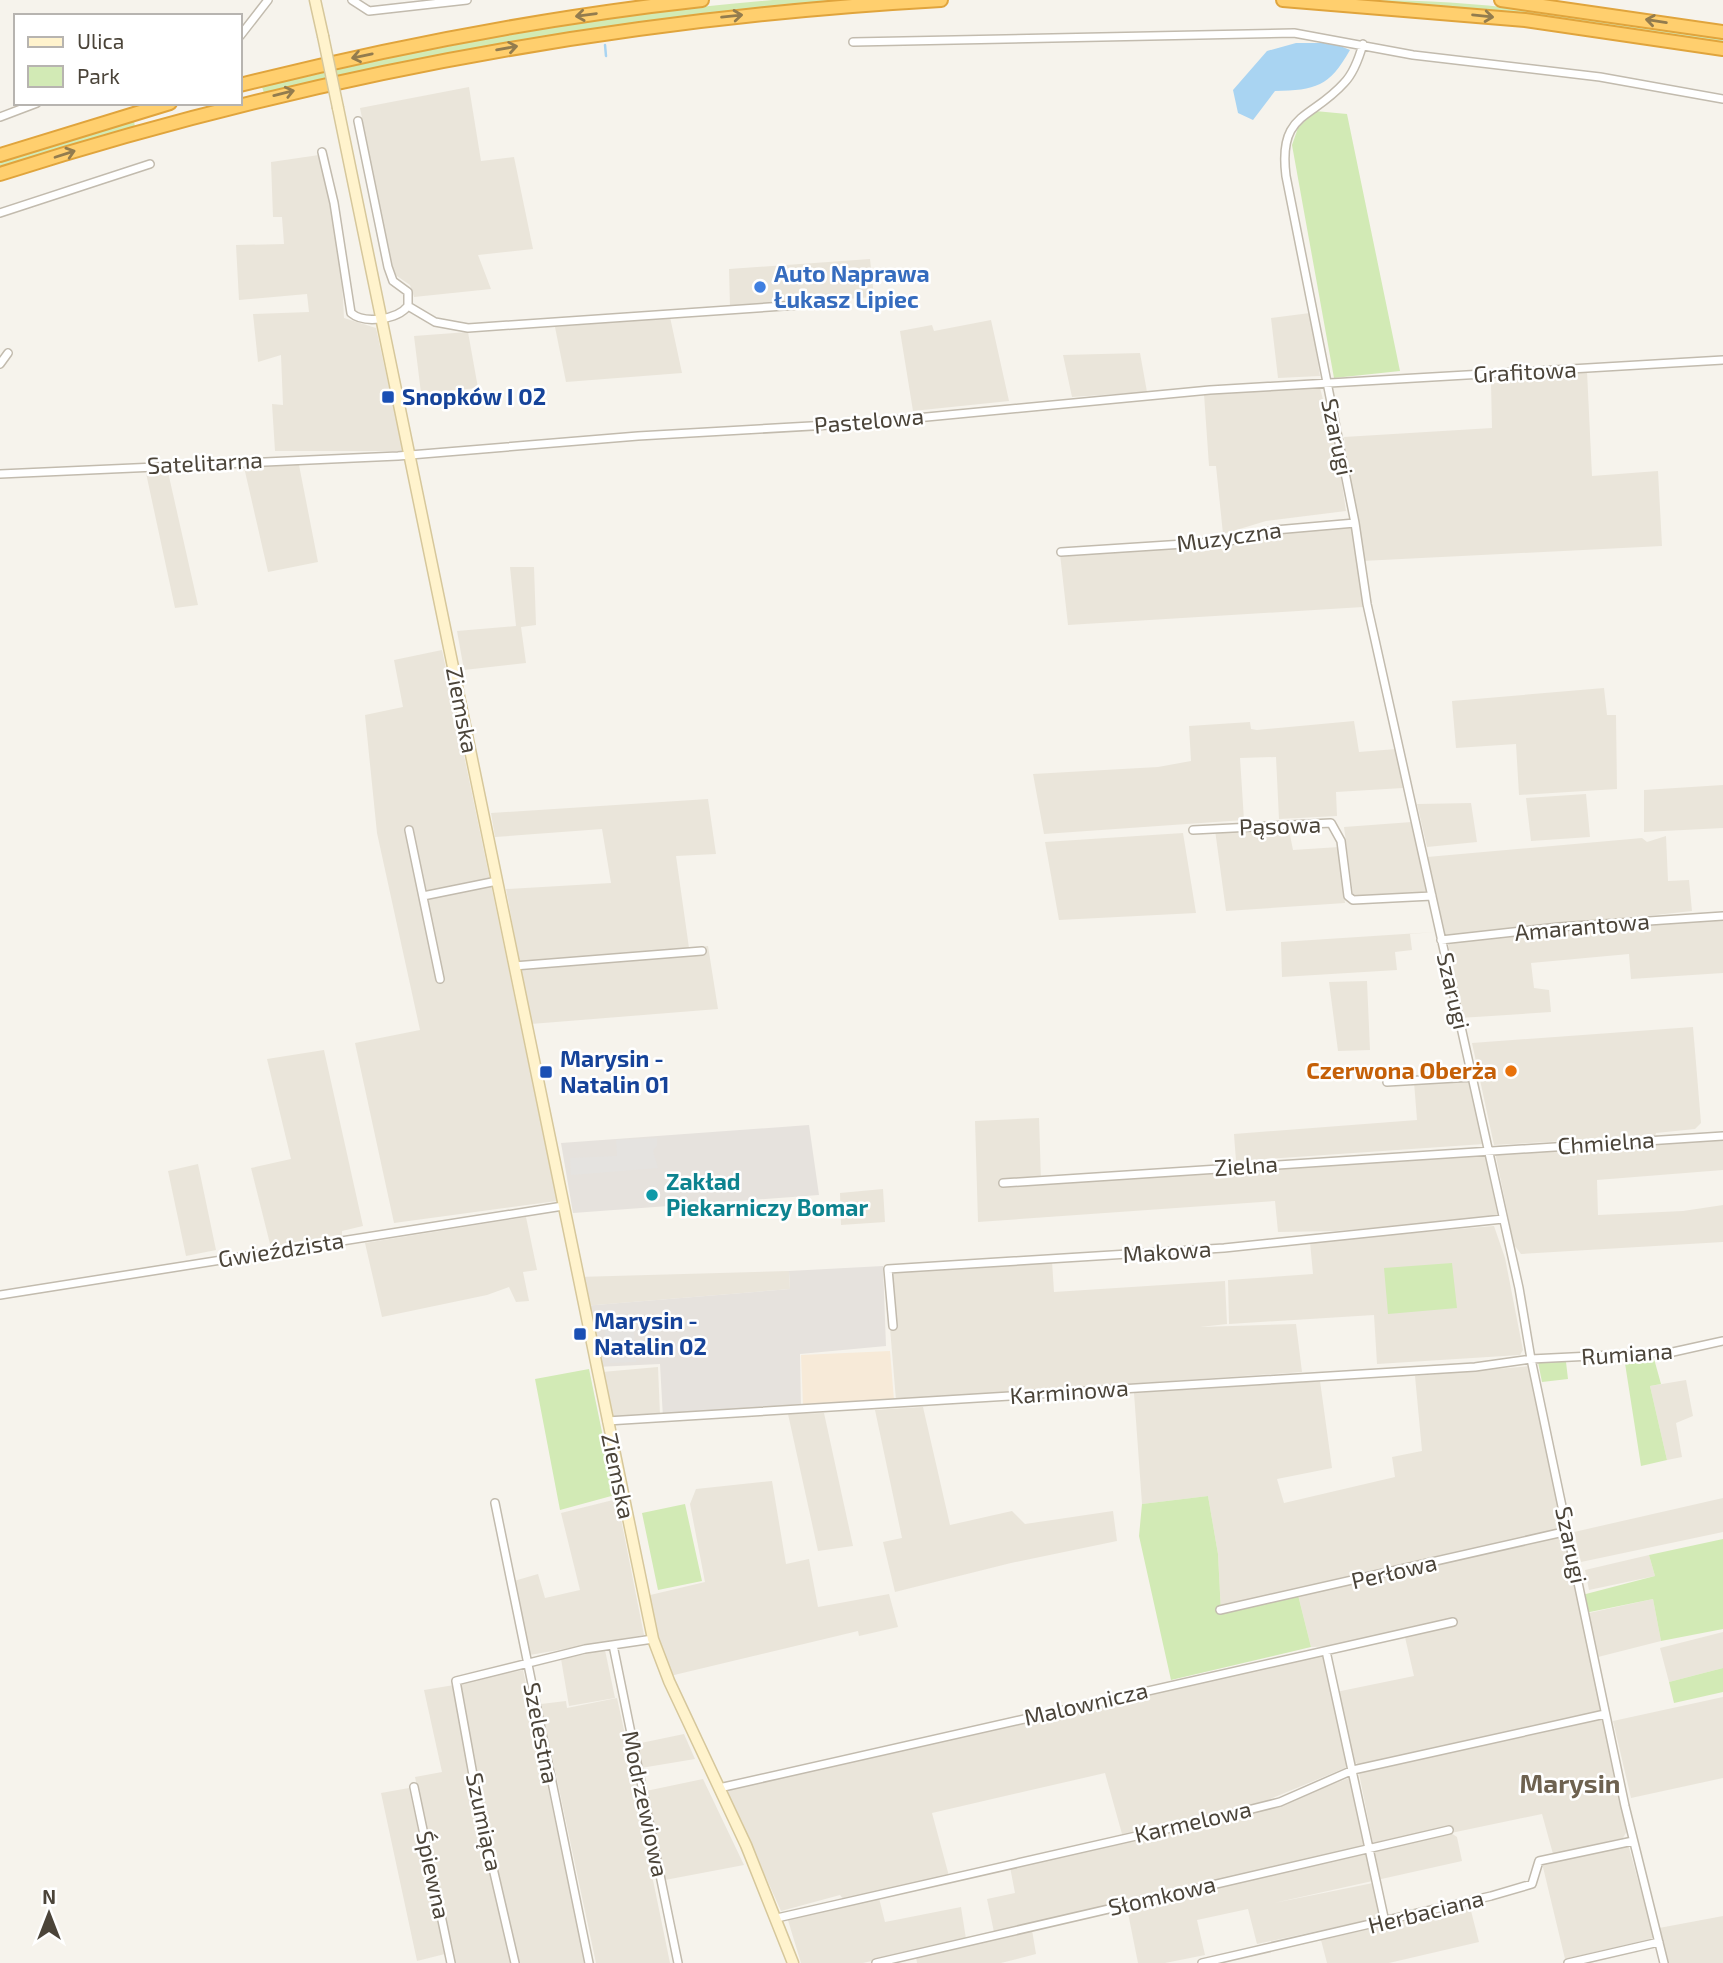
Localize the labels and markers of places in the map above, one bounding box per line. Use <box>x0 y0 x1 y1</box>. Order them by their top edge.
place label: Auto Naprawa Łukasz Lipiec <box>774 259 930 313</box>
marker: Auto Naprawa Łukasz Lipiec <box>752 279 768 295</box>
place label: Snopków I 02 <box>402 382 546 410</box>
marker: Snopków I 02 <box>380 389 396 405</box>
place label: Marysin - Natalin 01 <box>560 1044 669 1098</box>
place label: Czerwona Oberża <box>1306 1056 1497 1084</box>
marker: Czerwona Oberża <box>1503 1063 1519 1079</box>
marker: Marysin - Natalin 01 <box>538 1064 554 1080</box>
place label: Zakład Piekarniczy Bomar <box>666 1167 868 1221</box>
marker: Zakład Piekarniczy Bomar <box>644 1187 660 1203</box>
place label: Marysin - Natalin 02 <box>594 1306 707 1360</box>
marker: Marysin - Natalin 02 <box>572 1326 588 1342</box>

